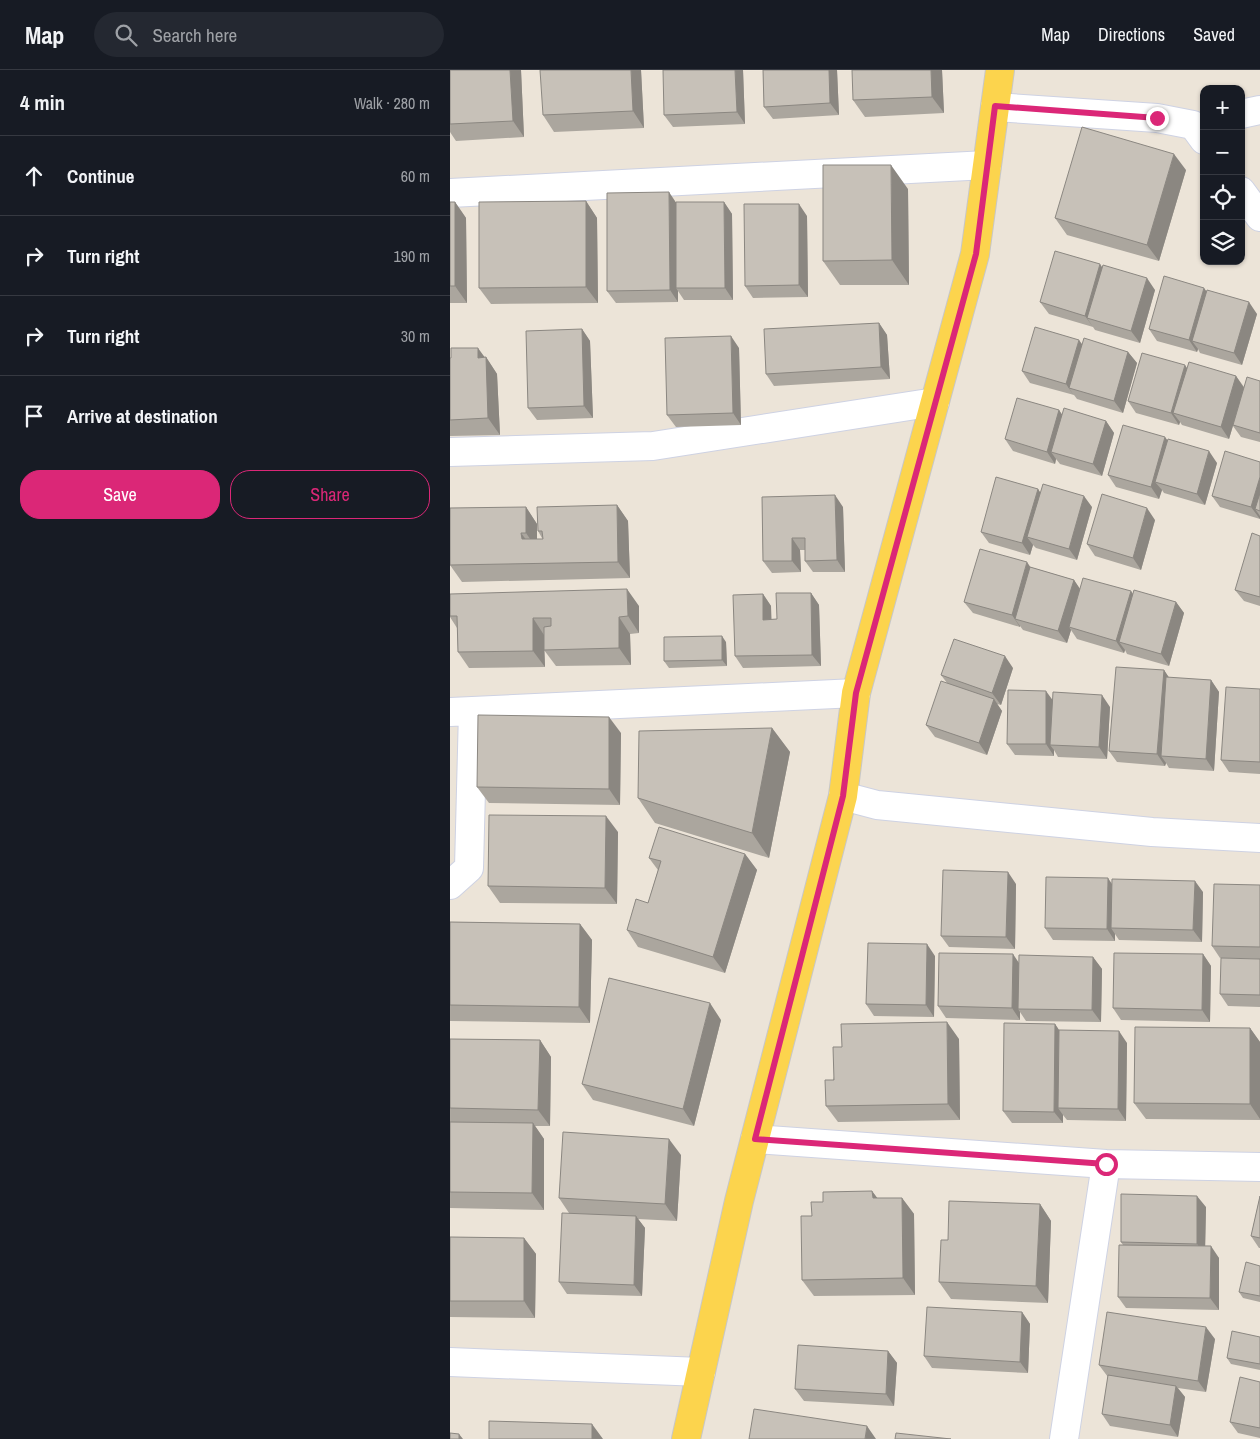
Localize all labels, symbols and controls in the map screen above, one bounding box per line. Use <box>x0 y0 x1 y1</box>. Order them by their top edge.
search box <box>94 12 444 57</box>
text: Map <box>25 19 64 51</box>
icon: search <box>112 21 140 49</box>
text: Search here <box>152 22 237 48</box>
text: Map <box>1041 22 1070 47</box>
text: Directions <box>1098 22 1165 47</box>
text: Saved <box>1193 22 1235 47</box>
map controls <box>1200 85 1245 265</box>
button: + <box>1200 85 1245 130</box>
text: 4 min <box>20 88 65 117</box>
text: Walk · 280 m <box>354 92 430 114</box>
route end <box>1146 107 1169 130</box>
button: − <box>1200 130 1245 175</box>
icon: ahead <box>20 162 48 190</box>
text: Continue <box>67 163 135 189</box>
text: 60 m <box>401 165 430 187</box>
button: locate <box>1200 175 1245 220</box>
button: layers <box>1200 220 1245 265</box>
icon: right <box>20 242 48 270</box>
text: Turn right <box>67 243 139 269</box>
text: 190 m <box>394 245 430 267</box>
icon: right <box>20 322 48 350</box>
text: Turn right <box>67 323 139 349</box>
text: 30 m <box>401 325 430 347</box>
icon: arrive <box>20 402 48 430</box>
text: Arrive at destination <box>67 403 218 429</box>
button: Save <box>20 470 220 519</box>
button: Share <box>230 470 430 519</box>
route start <box>1095 1153 1118 1176</box>

